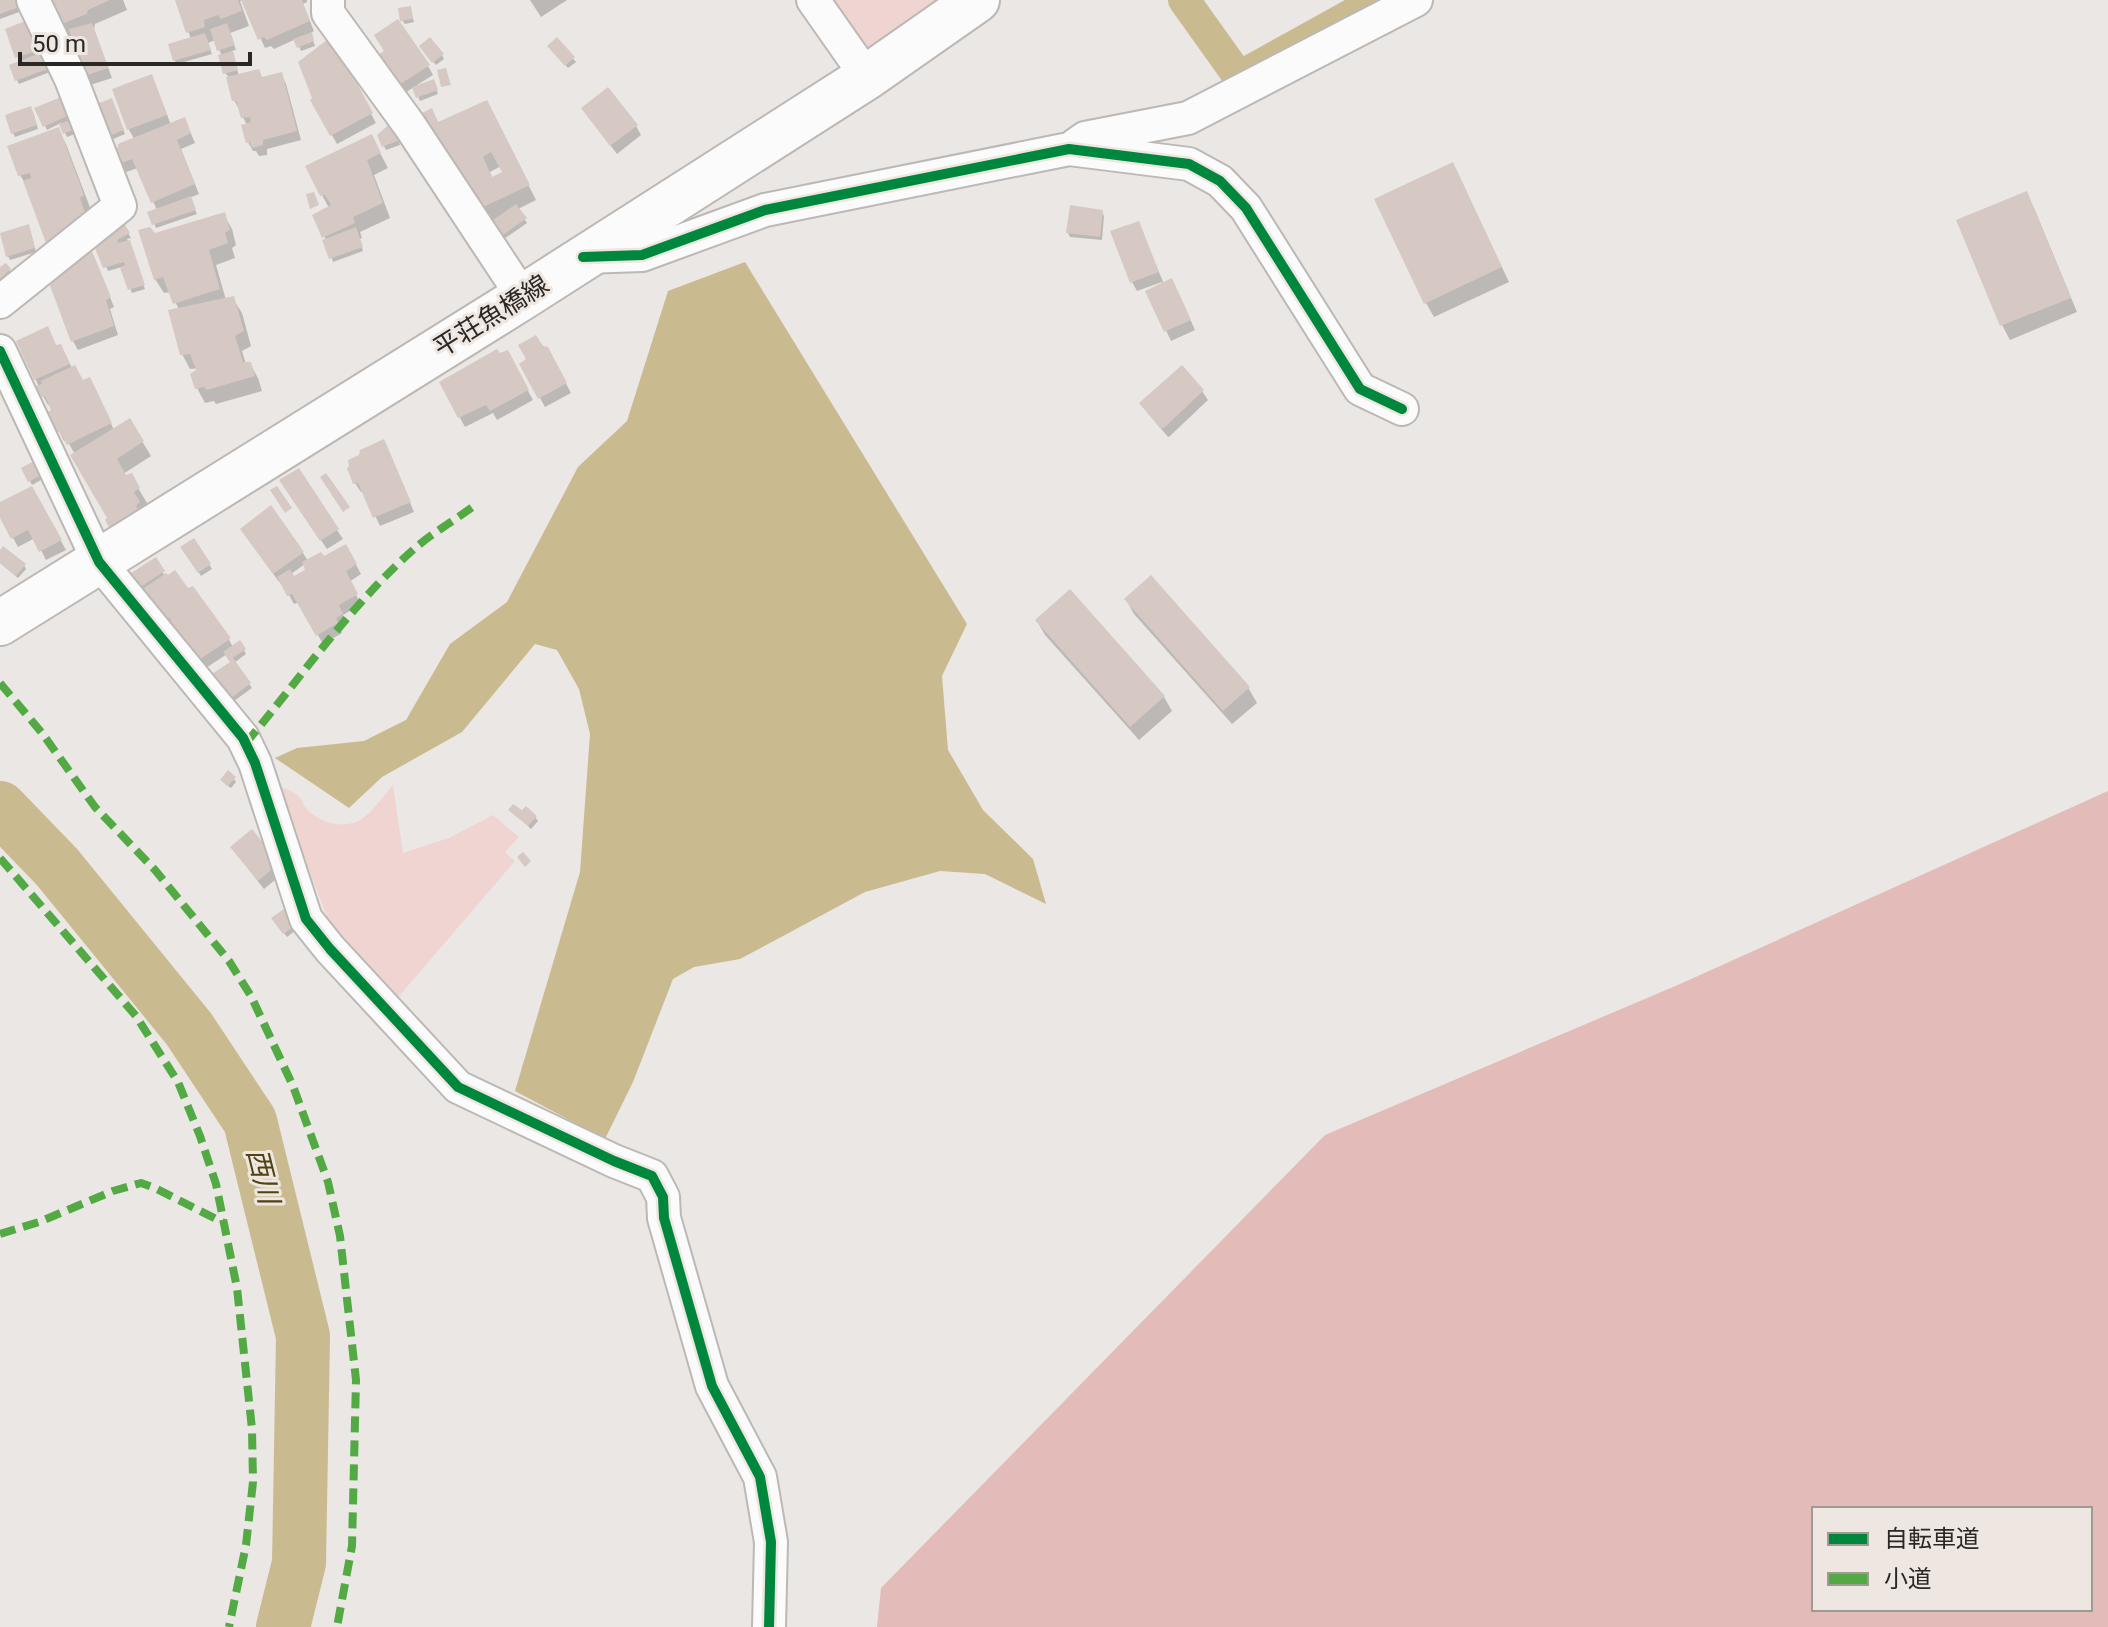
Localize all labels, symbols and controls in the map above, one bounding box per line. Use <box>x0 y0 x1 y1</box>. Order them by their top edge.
scale bar <box>20 16 250 66</box>
text: 50 m <box>32 30 86 58</box>
street label: 平荘魚橋線 <box>428 269 554 363</box>
water label: 西川 <box>240 1145 287 1210</box>
legend <box>1812 1507 2092 1611</box>
text: 自転車道 <box>1884 1525 1980 1553</box>
text: 小道 <box>1884 1565 1932 1593</box>

